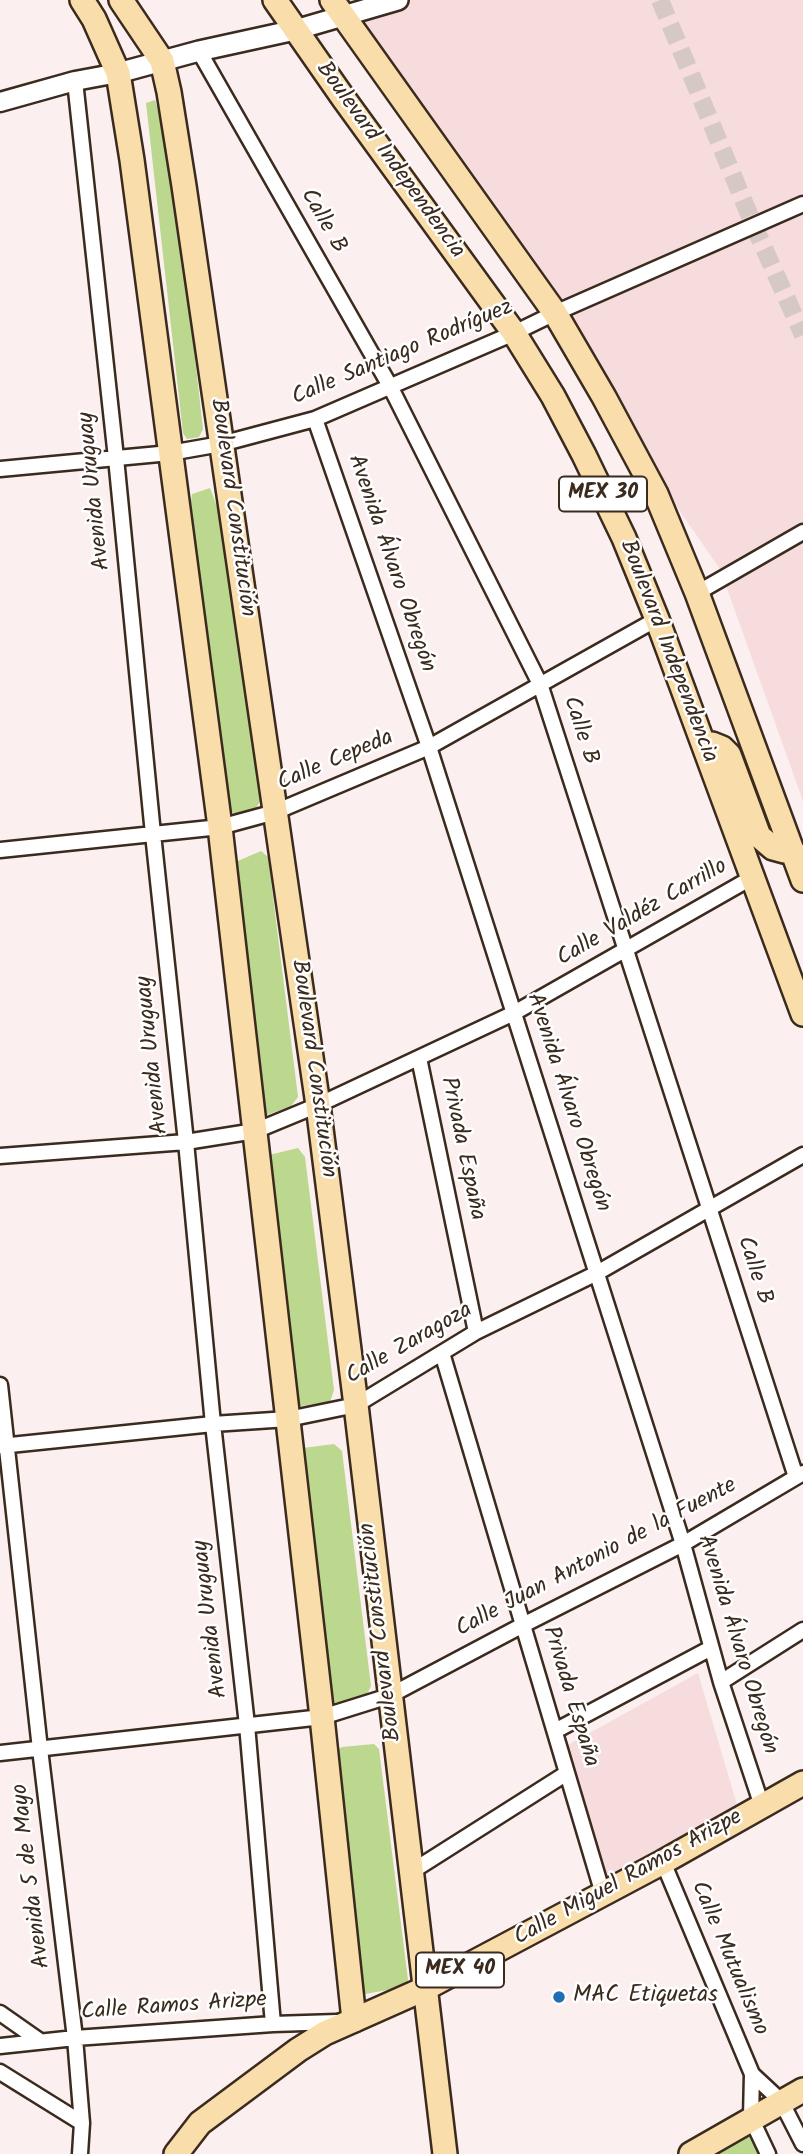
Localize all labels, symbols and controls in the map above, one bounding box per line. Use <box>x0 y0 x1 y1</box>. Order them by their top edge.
street label: Boulevard Independencia <box>308 57 470 265</box>
street label: Calle B <box>293 185 351 259</box>
street label: Calle Santiago Rodríguez <box>288 295 518 413</box>
street label: Boulevard Constitución <box>202 397 260 619</box>
street label: Avenida Uruguay <box>74 410 118 572</box>
street label: Avenida Álvaro Obregón <box>340 452 440 676</box>
road number: MEX 30 <box>559 476 647 512</box>
street label: Boulevard Independencia <box>612 537 722 767</box>
street label: Calle B <box>555 693 603 769</box>
street label: Calle Cepeda <box>274 725 398 799</box>
street label: Calle Valdéz Carrillo <box>553 854 733 974</box>
street label: Boulevard Constitución <box>283 958 341 1180</box>
street label: Avenida Uruguay <box>132 974 176 1136</box>
street label: Avenida Álvaro Obregón <box>519 990 615 1216</box>
street label: Privada España <box>432 1075 490 1223</box>
street label: Calle B <box>729 1233 777 1309</box>
street label: Calle Zaragoza <box>342 1298 478 1392</box>
street label: Calle Juan Antonio de la Fuente <box>452 1473 742 1645</box>
street label: Boulevard Constitución <box>355 1521 409 1743</box>
street label: Avenida Álvaro Obregón <box>689 1532 783 1758</box>
street label: Avenida Uruguay <box>189 1538 235 1700</box>
street label: Privada España <box>535 1623 603 1771</box>
street label: Avenida 5 de Mayo <box>8 1782 58 1970</box>
street label: Calle Miguel Ramos Arizpe <box>510 1805 748 1953</box>
street label: Calle Mutualismo <box>683 1878 773 2040</box>
road number: MEX 40 <box>416 1952 504 1988</box>
place label: MAC Etiquetas <box>573 1983 718 2011</box>
street label: Calle Ramos Arizpe <box>80 1988 268 2028</box>
marker: MAC Etiquetas <box>551 1989 567 2005</box>

